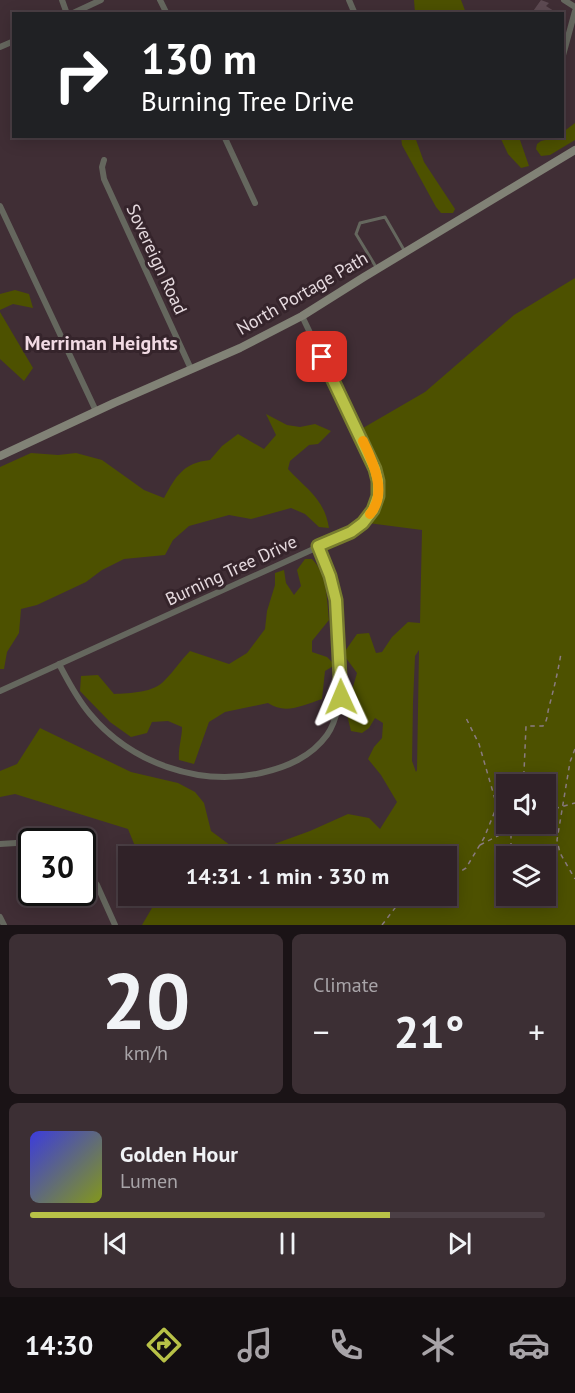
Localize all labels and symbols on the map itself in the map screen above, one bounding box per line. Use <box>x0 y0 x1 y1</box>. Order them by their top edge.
street label: Sovereign Road <box>121 200 193 318</box>
street label: North Portage Path <box>232 246 372 340</box>
district label: Merriman Heights <box>24 330 178 356</box>
pin <box>296 331 347 382</box>
street label: Burning Tree Drive <box>162 530 300 610</box>
position arrow <box>309 665 373 729</box>
speed limit sign: 30 <box>18 828 96 906</box>

